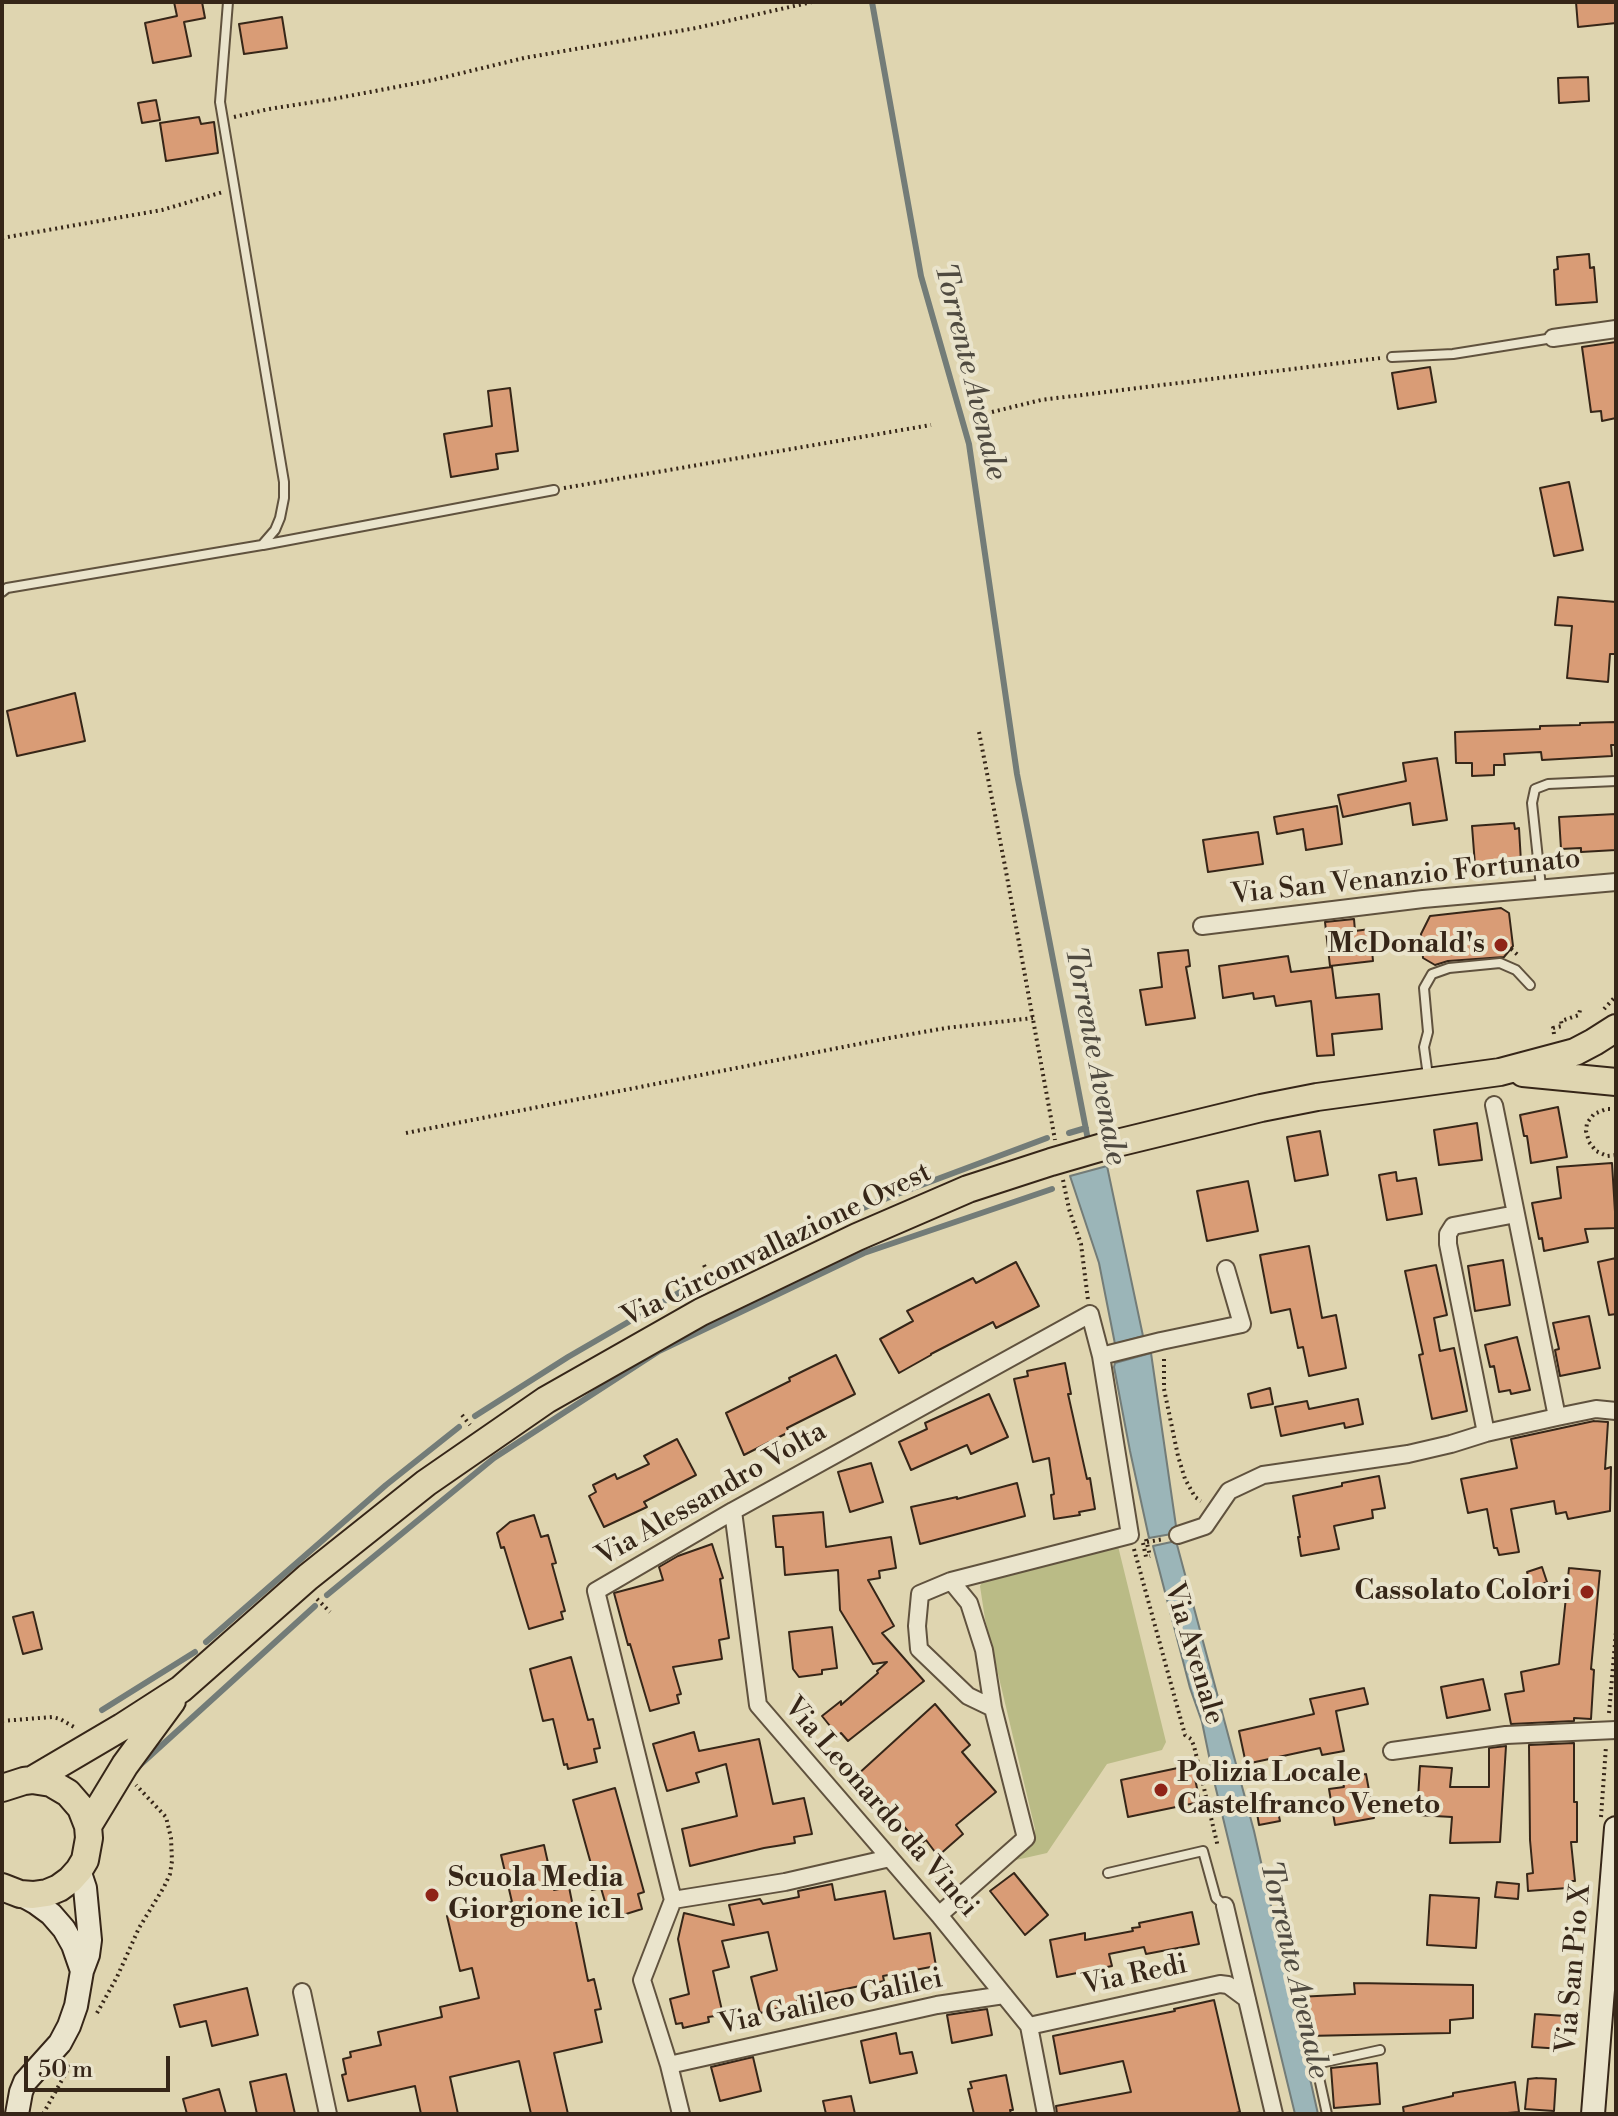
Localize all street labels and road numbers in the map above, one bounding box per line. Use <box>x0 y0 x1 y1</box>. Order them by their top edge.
street label: Via San Venanzio Fortunato <box>1230 843 1582 913</box>
street label: Via Circonvallazione Ovest <box>617 1156 937 1336</box>
street label: Via Alessandro Volta <box>591 1415 833 1575</box>
street label: Via Avenale <box>1156 1579 1230 1729</box>
street label: Via Leonardo da Vinci <box>776 1691 984 1925</box>
street label: Via San Pio X <box>1551 1883 1599 2055</box>
street label: Via Redi <box>1080 1949 1190 2003</box>
street label: Via Galileo Galilei <box>716 1963 946 2043</box>

